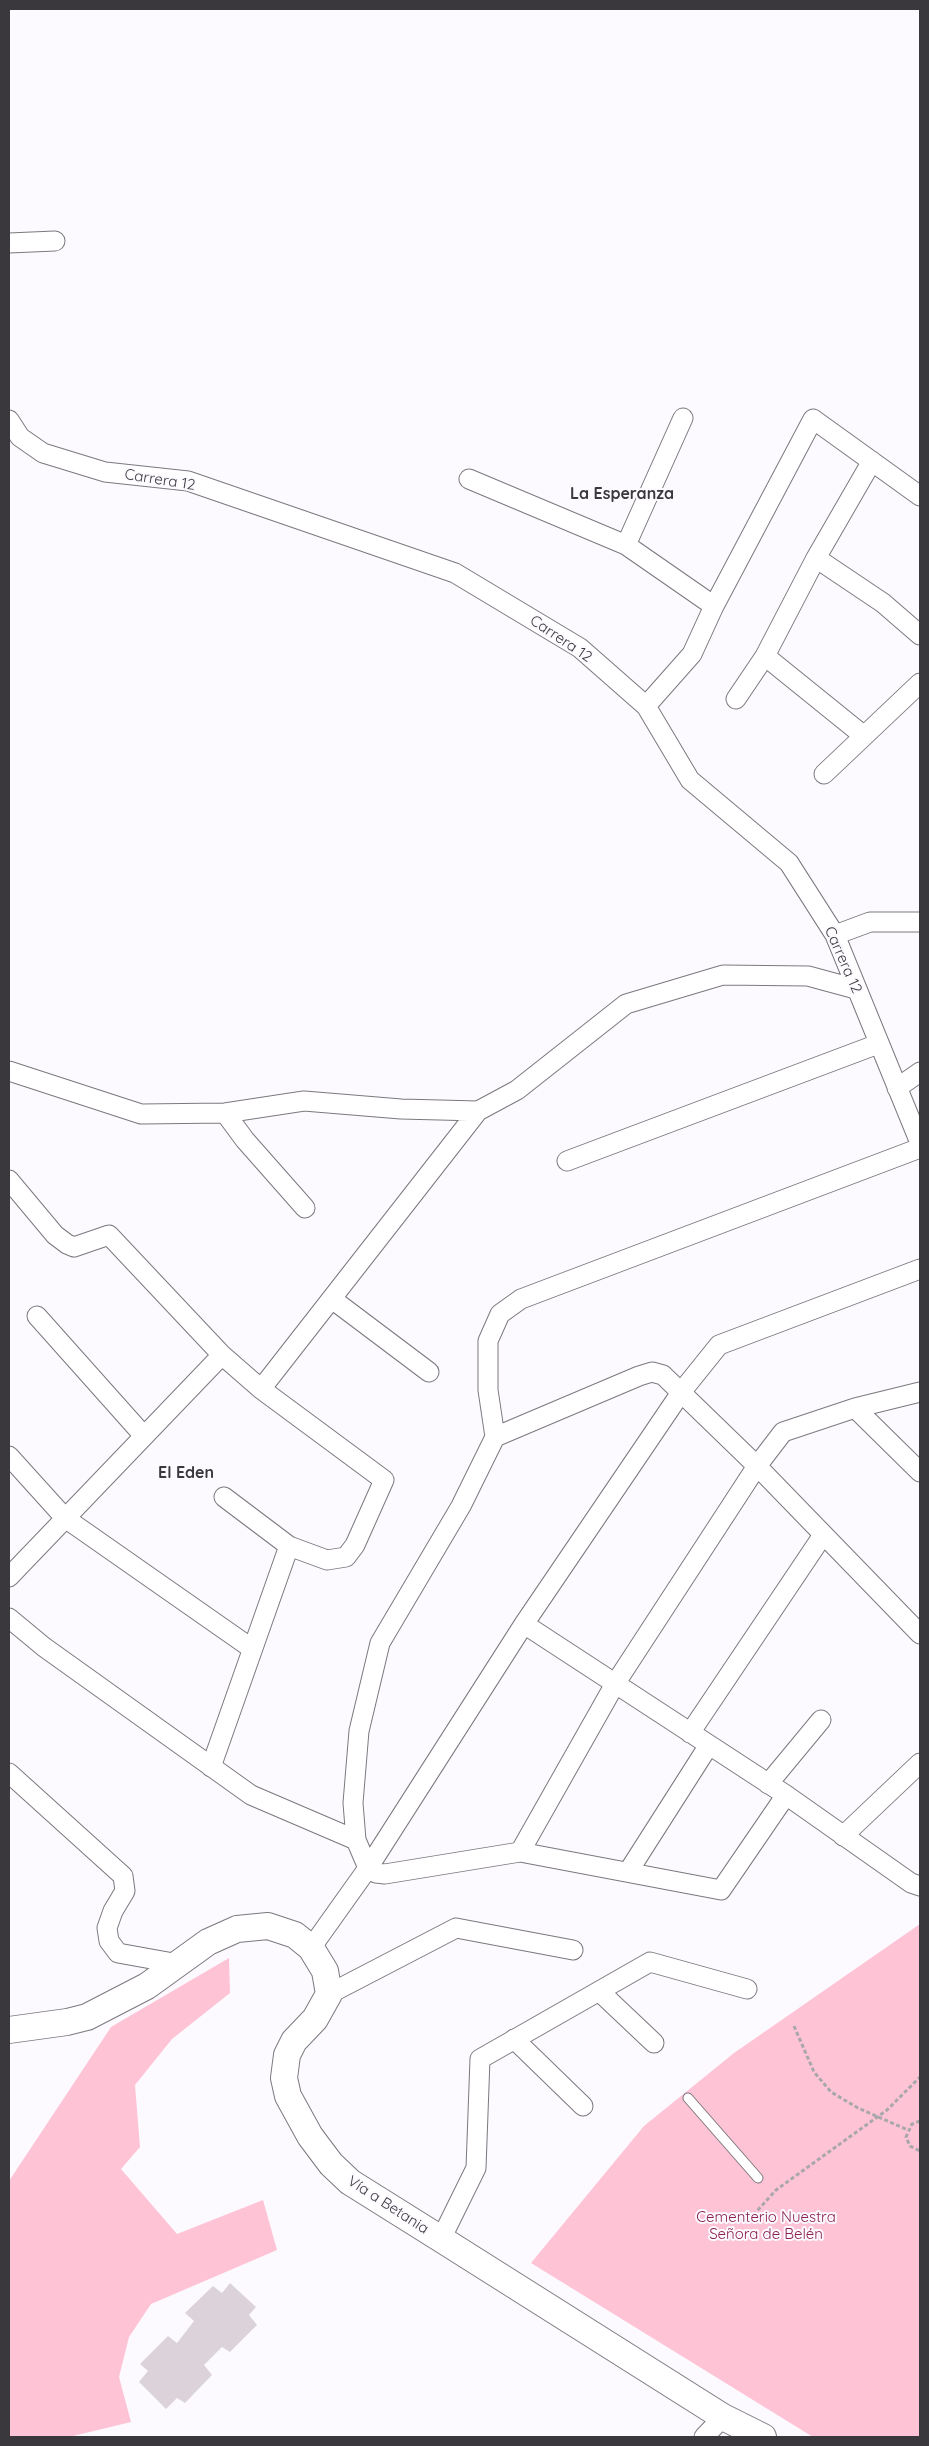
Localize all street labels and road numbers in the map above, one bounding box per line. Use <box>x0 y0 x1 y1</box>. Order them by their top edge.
street label: Carrera 12 <box>123 466 197 494</box>
street label: Carrera 12 <box>526 612 596 666</box>
street label: Carrera 12 <box>820 924 866 996</box>
street label: Vía a Betania <box>344 2172 432 2238</box>

